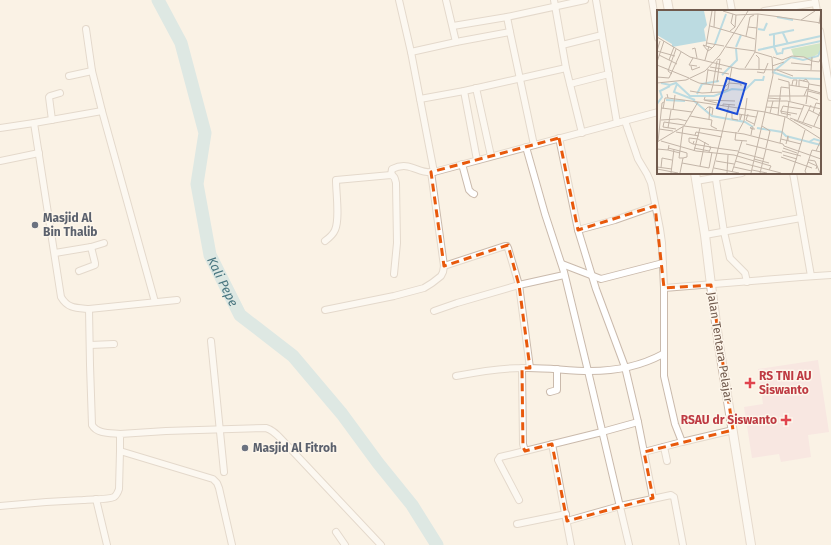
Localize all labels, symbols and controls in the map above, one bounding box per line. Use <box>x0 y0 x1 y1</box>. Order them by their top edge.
inset map <box>657 10 821 174</box>
place label: Masjid Al Bin Thalib <box>43 211 98 239</box>
marker: Masjid Al Bin Thalib <box>30 220 40 230</box>
water label: Kali Pepe <box>204 254 241 309</box>
street label: Jalan Tentara Pelajar <box>704 291 736 404</box>
place label: RS TNI AU Siswanto <box>759 369 812 397</box>
marker: RS TNI AU Siswanto <box>744 377 756 389</box>
place label: RSAU dr Siswanto <box>681 413 777 427</box>
marker: RSAU dr Siswanto <box>780 414 792 426</box>
place label: Masjid Al Fitroh <box>253 441 337 455</box>
marker: Masjid Al Fitroh <box>240 443 250 453</box>

